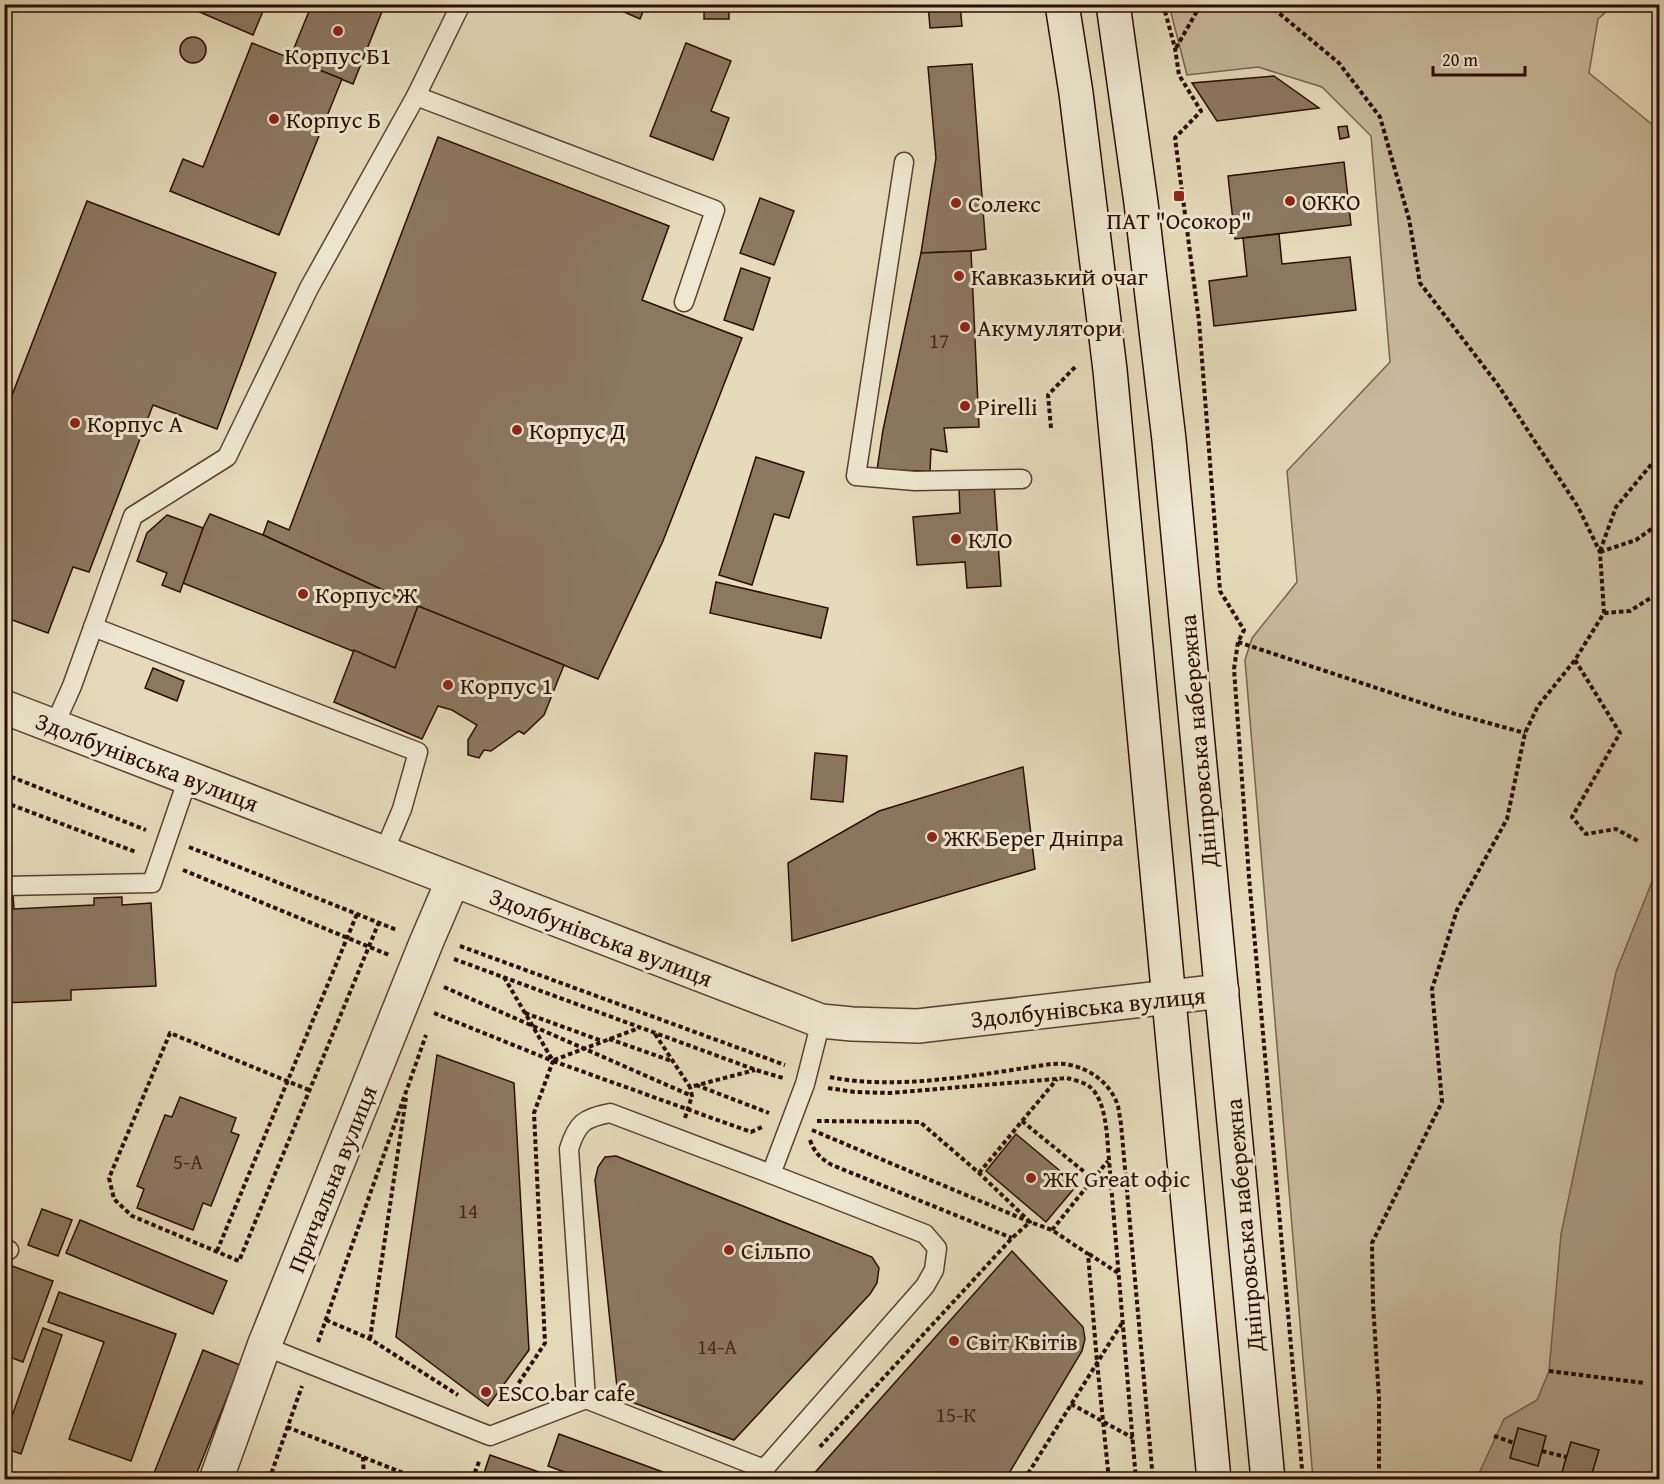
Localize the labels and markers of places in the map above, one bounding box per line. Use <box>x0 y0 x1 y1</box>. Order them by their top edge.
marker: Корпус Б1 <box>331 24 345 38</box>
place label: Корпус Б1 <box>285 38 391 73</box>
place label: Корпус Б <box>286 102 381 137</box>
marker: Корпус Б <box>267 112 281 126</box>
place label: ОККО <box>1302 184 1361 219</box>
place label: Солекс <box>968 186 1041 221</box>
marker: ПАТ "Осокор" <box>1172 189 1186 203</box>
marker: ОККО <box>1283 194 1297 208</box>
marker: Солекс <box>949 196 963 210</box>
place label: ПАТ "Осокор" <box>1106 203 1252 238</box>
place label: Кавказький очаг <box>971 259 1148 294</box>
marker: Кавказький очаг <box>952 269 966 283</box>
place label: Акумулятори <box>977 310 1122 345</box>
marker: Акумулятори <box>958 320 972 334</box>
place label: Pirelli <box>977 389 1038 424</box>
marker: Pirelli <box>958 399 972 413</box>
place label: Корпус А <box>87 406 184 441</box>
place label: Корпус Д <box>529 413 626 448</box>
marker: Корпус А <box>68 416 82 430</box>
marker: Корпус Д <box>510 423 524 437</box>
place label: КЛО <box>968 522 1013 557</box>
marker: КЛО <box>949 532 963 546</box>
place label: Корпус Ж <box>315 577 419 612</box>
marker: Корпус Ж <box>296 587 310 601</box>
place label: Корпус 1 <box>460 668 553 703</box>
marker: Корпус 1 <box>441 678 455 692</box>
place label: ЖК Берег Дніпра <box>943 820 1124 855</box>
marker: ЖК Берег Дніпра <box>925 830 939 844</box>
place label: ЖК Great офіс <box>1042 1161 1190 1196</box>
marker: ЖК Great офіс <box>1024 1171 1038 1185</box>
place label: Сільпо <box>741 1233 811 1268</box>
marker: Сільпо <box>722 1243 736 1257</box>
place label: Світ Квітів <box>966 1324 1078 1359</box>
marker: Світ Квітів <box>947 1334 961 1348</box>
place label: ESCO.bar cafe <box>498 1375 635 1410</box>
marker: ESCO.bar cafe <box>479 1385 493 1399</box>

